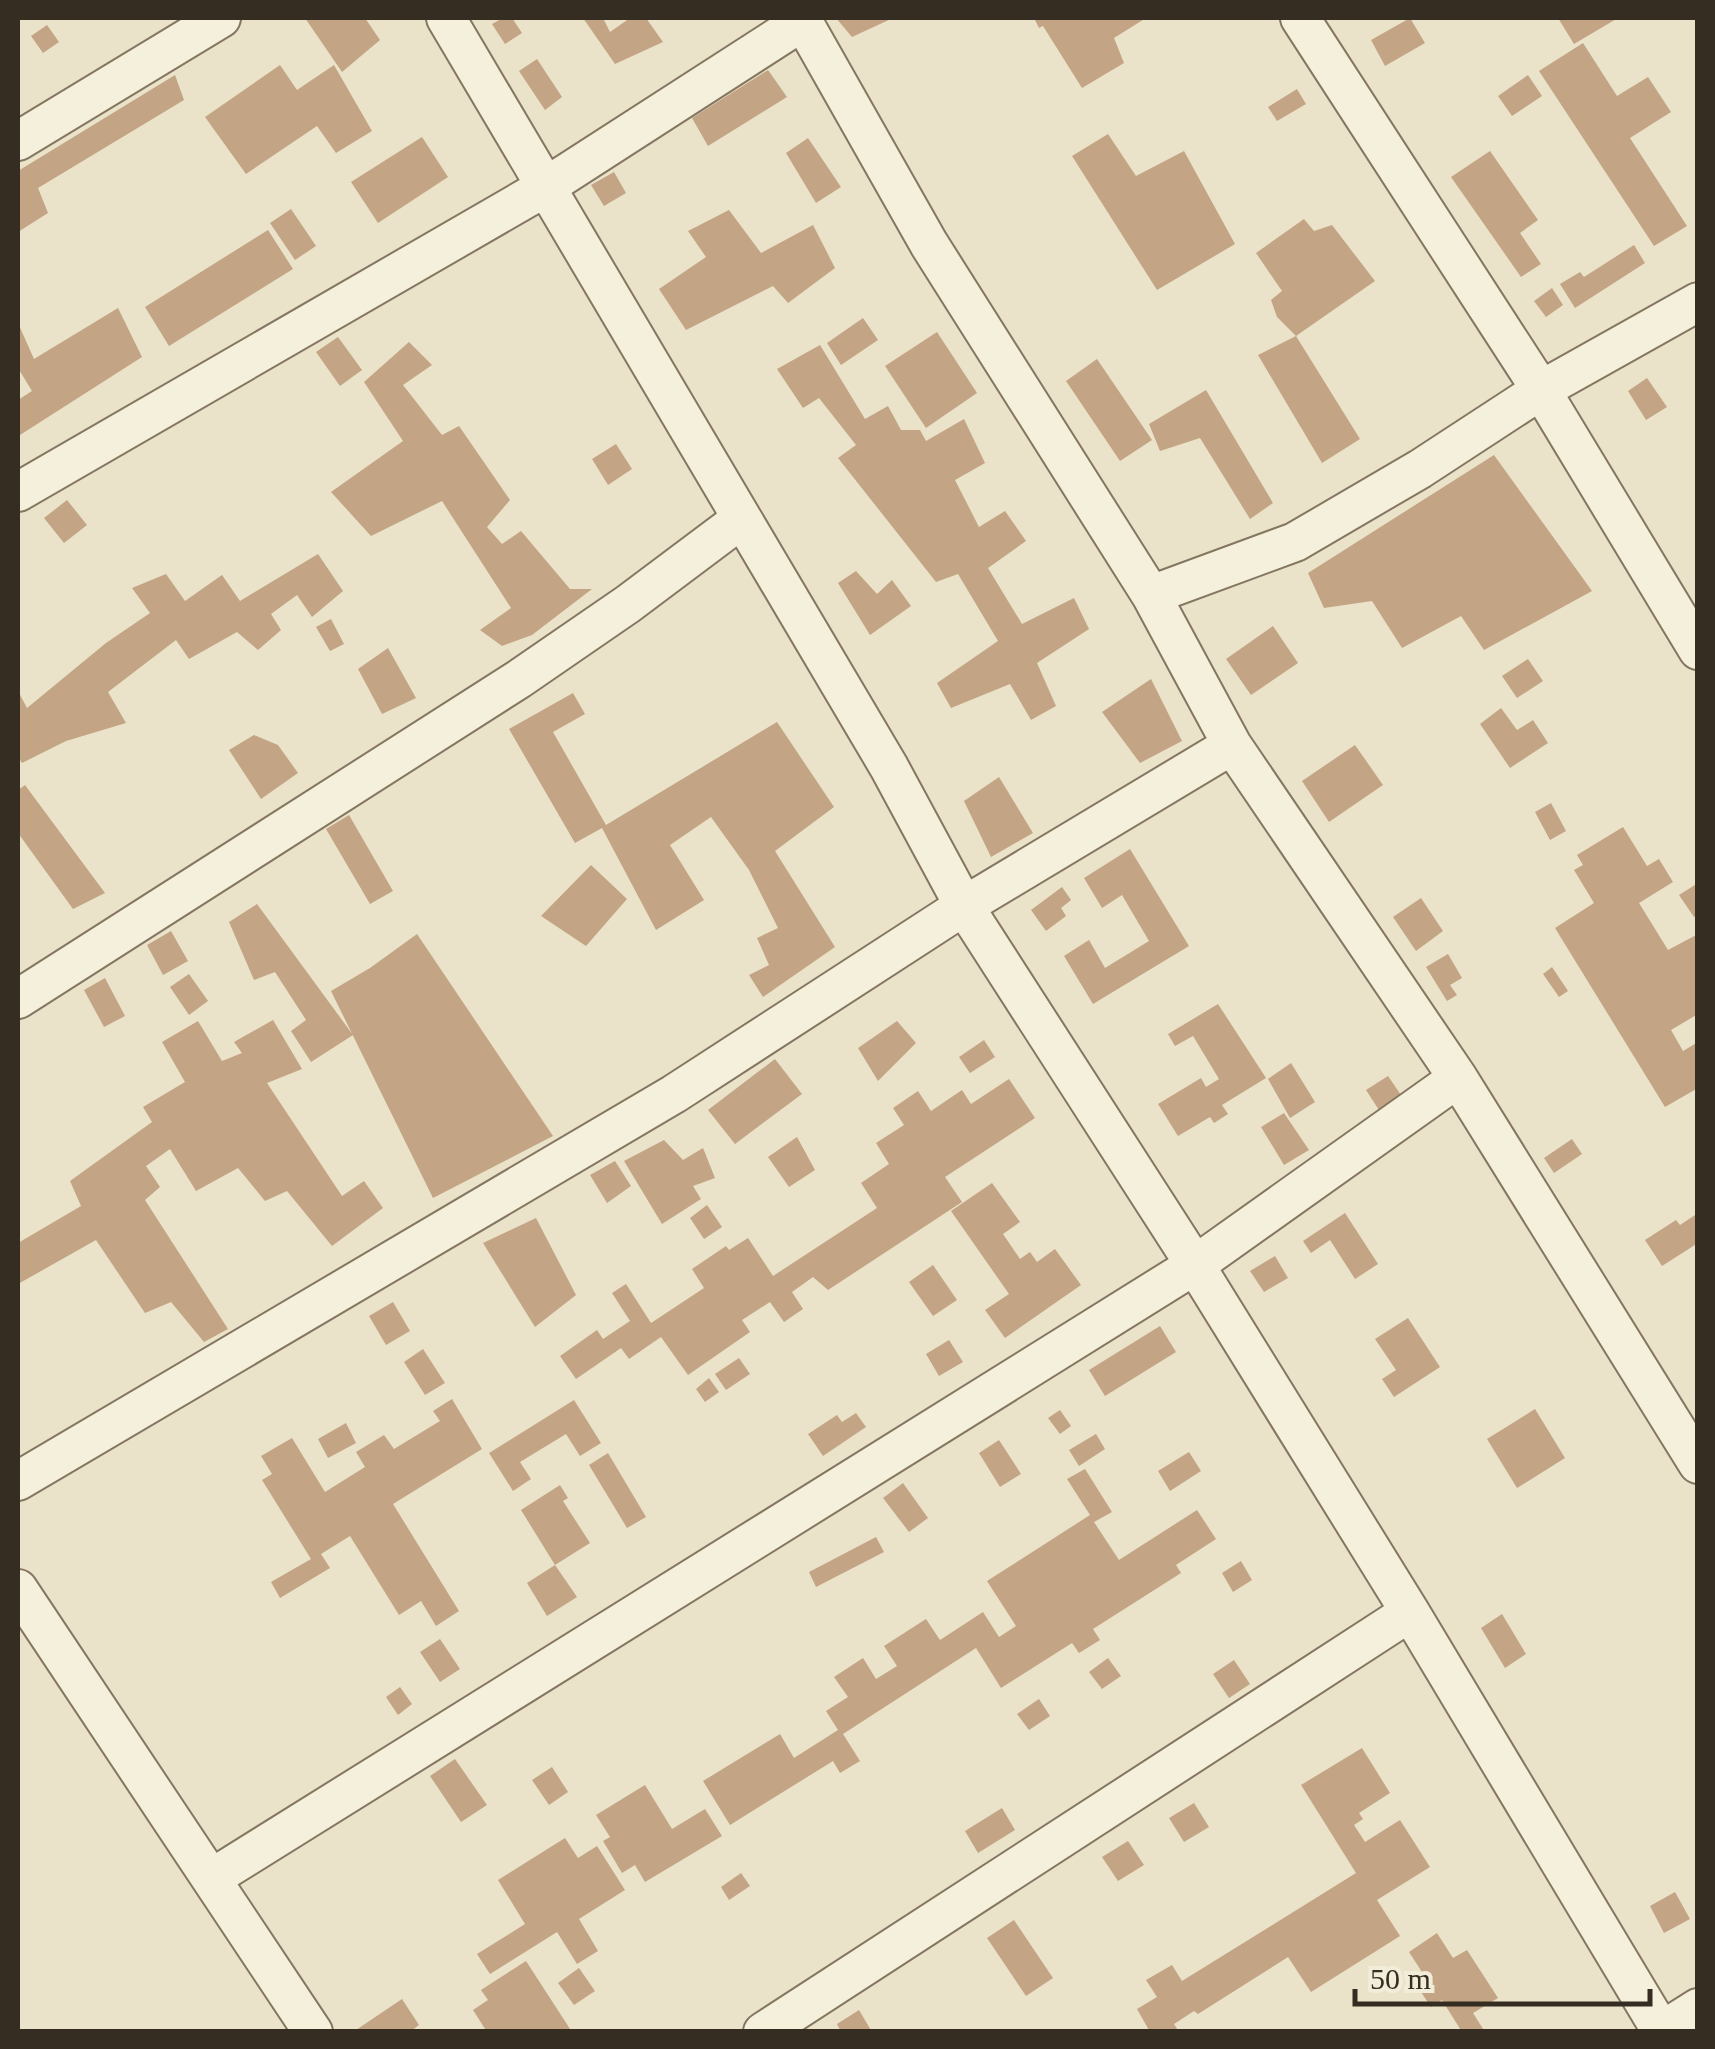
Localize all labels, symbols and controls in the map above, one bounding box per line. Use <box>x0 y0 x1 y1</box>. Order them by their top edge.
scale bar <box>1355 1944 1650 2006</box>
text: 50 m <box>1370 1962 1431 1995</box>

